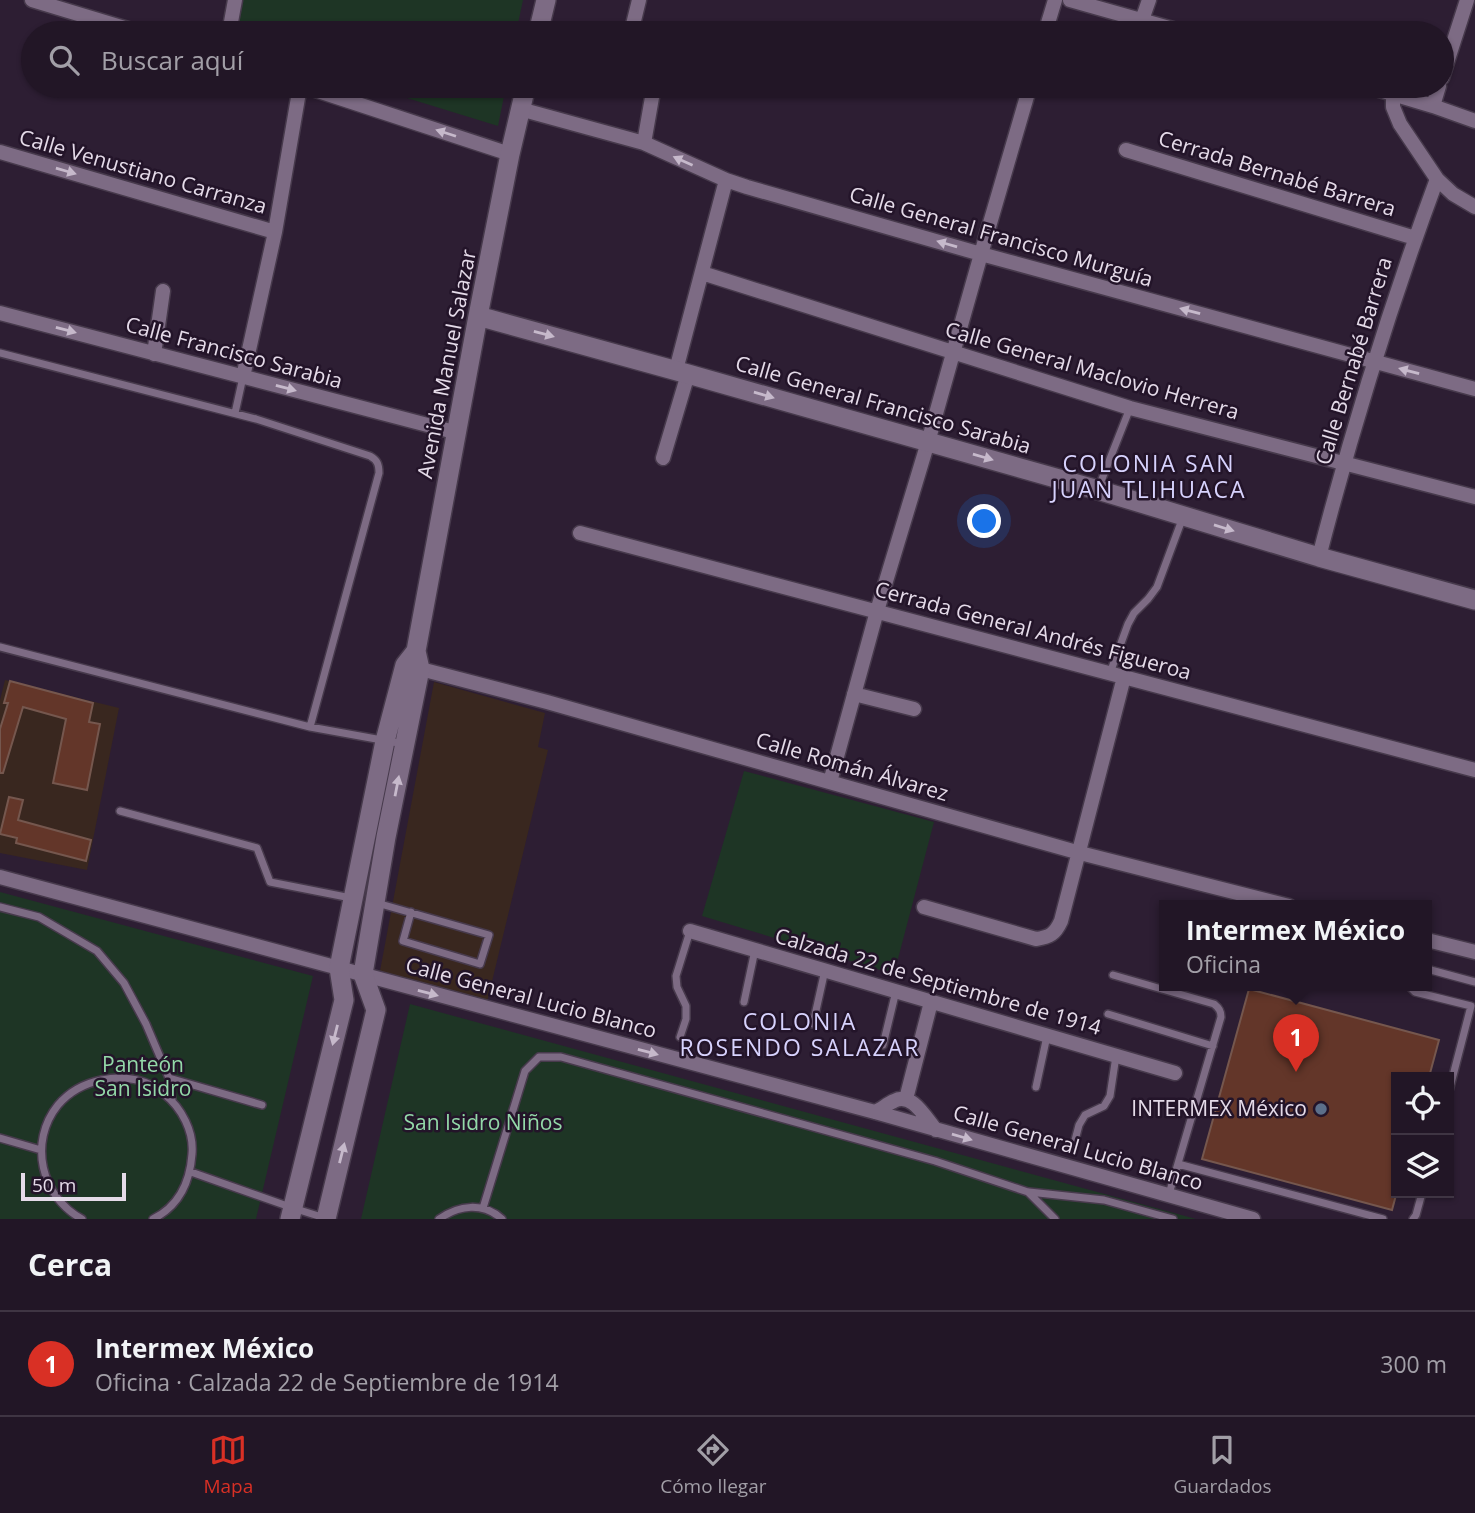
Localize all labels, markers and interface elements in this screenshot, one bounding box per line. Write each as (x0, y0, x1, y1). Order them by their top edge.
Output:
search box (21, 21, 1454, 98)
icon: search (45, 41, 83, 79)
text: Buscar aquí (101, 42, 243, 78)
street label: Calle Venustiano Carranza (16, 122, 270, 220)
street label: Cerrada Bernabé Barrera (1155, 124, 1399, 223)
one-way arrow (435, 127, 456, 138)
one-way arrow (673, 155, 694, 166)
one-way arrow (55, 167, 76, 177)
street label: Calle General Francisco Murguía (846, 179, 1156, 293)
one-way arrow (936, 239, 957, 249)
street label: Avenida Manuel Salazar (410, 246, 482, 481)
street label: Calle Bernabé Barrera (1308, 253, 1398, 468)
one-way arrow (1178, 305, 1200, 316)
street label: Calle Francisco Sarabia (123, 310, 346, 394)
street label: Calle General Maclovio Herrera (942, 315, 1242, 425)
one-way arrow (56, 326, 77, 336)
one-way arrow (534, 330, 555, 340)
street label: Calle General Francisco Sarabia (732, 348, 1034, 460)
one-way arrow (1398, 365, 1420, 376)
one-way arrow (275, 383, 297, 394)
one-way arrow (753, 390, 775, 401)
district label: COLONIA SAN JUAN TLIHUACA (1049, 447, 1247, 505)
one-way arrow (972, 452, 994, 463)
your location (967, 504, 1001, 538)
one-way arrow (1214, 523, 1235, 534)
street label: Cerrada General Andrés Figueroa (872, 574, 1195, 686)
street label: Calle Román Álvarez (753, 725, 952, 807)
one-way arrow (391, 775, 402, 797)
popup (1159, 900, 1432, 991)
text: Intermex México (1186, 912, 1405, 948)
street label: Calzada 22 de Septiembre de 1914 (772, 921, 1105, 1041)
text: Oficina (1186, 948, 1261, 980)
street label: Calle General Lucio Blanco (403, 950, 660, 1044)
one-way arrow (418, 988, 439, 998)
district label: COLONIA ROSENDO SALAZAR (680, 1005, 920, 1063)
pin: 1 (1273, 1014, 1319, 1072)
one-way arrow (329, 1024, 340, 1046)
one-way arrow (637, 1047, 659, 1058)
park label: Panteón San Isidro (95, 1050, 191, 1102)
map controls (1391, 1072, 1454, 1198)
button: locate (1391, 1072, 1454, 1135)
place label: INTERMEX México (1131, 1094, 1307, 1122)
street label: Calle General Lucio Blanco (950, 1098, 1207, 1196)
marker: INTERMEX México (1313, 1101, 1329, 1117)
park label: San Isidro Niños (404, 1108, 562, 1136)
one-way arrow (951, 1132, 973, 1143)
button: layers (1391, 1135, 1454, 1198)
one-way arrow (337, 1142, 348, 1164)
scale bar (21, 1170, 126, 1202)
text: 50 m (32, 1172, 76, 1198)
text: Cerca (28, 1244, 112, 1285)
text: Intermex México (95, 1330, 314, 1366)
text: 1 (44, 1348, 58, 1380)
text: 300 m (1380, 1348, 1447, 1380)
text: Oficina · Calzada 22 de Septiembre de 1914 (95, 1366, 559, 1398)
tab: Mapa (203, 1431, 253, 1499)
tab: Cómo llegar (660, 1431, 766, 1499)
tab: Guardados (1173, 1431, 1272, 1499)

